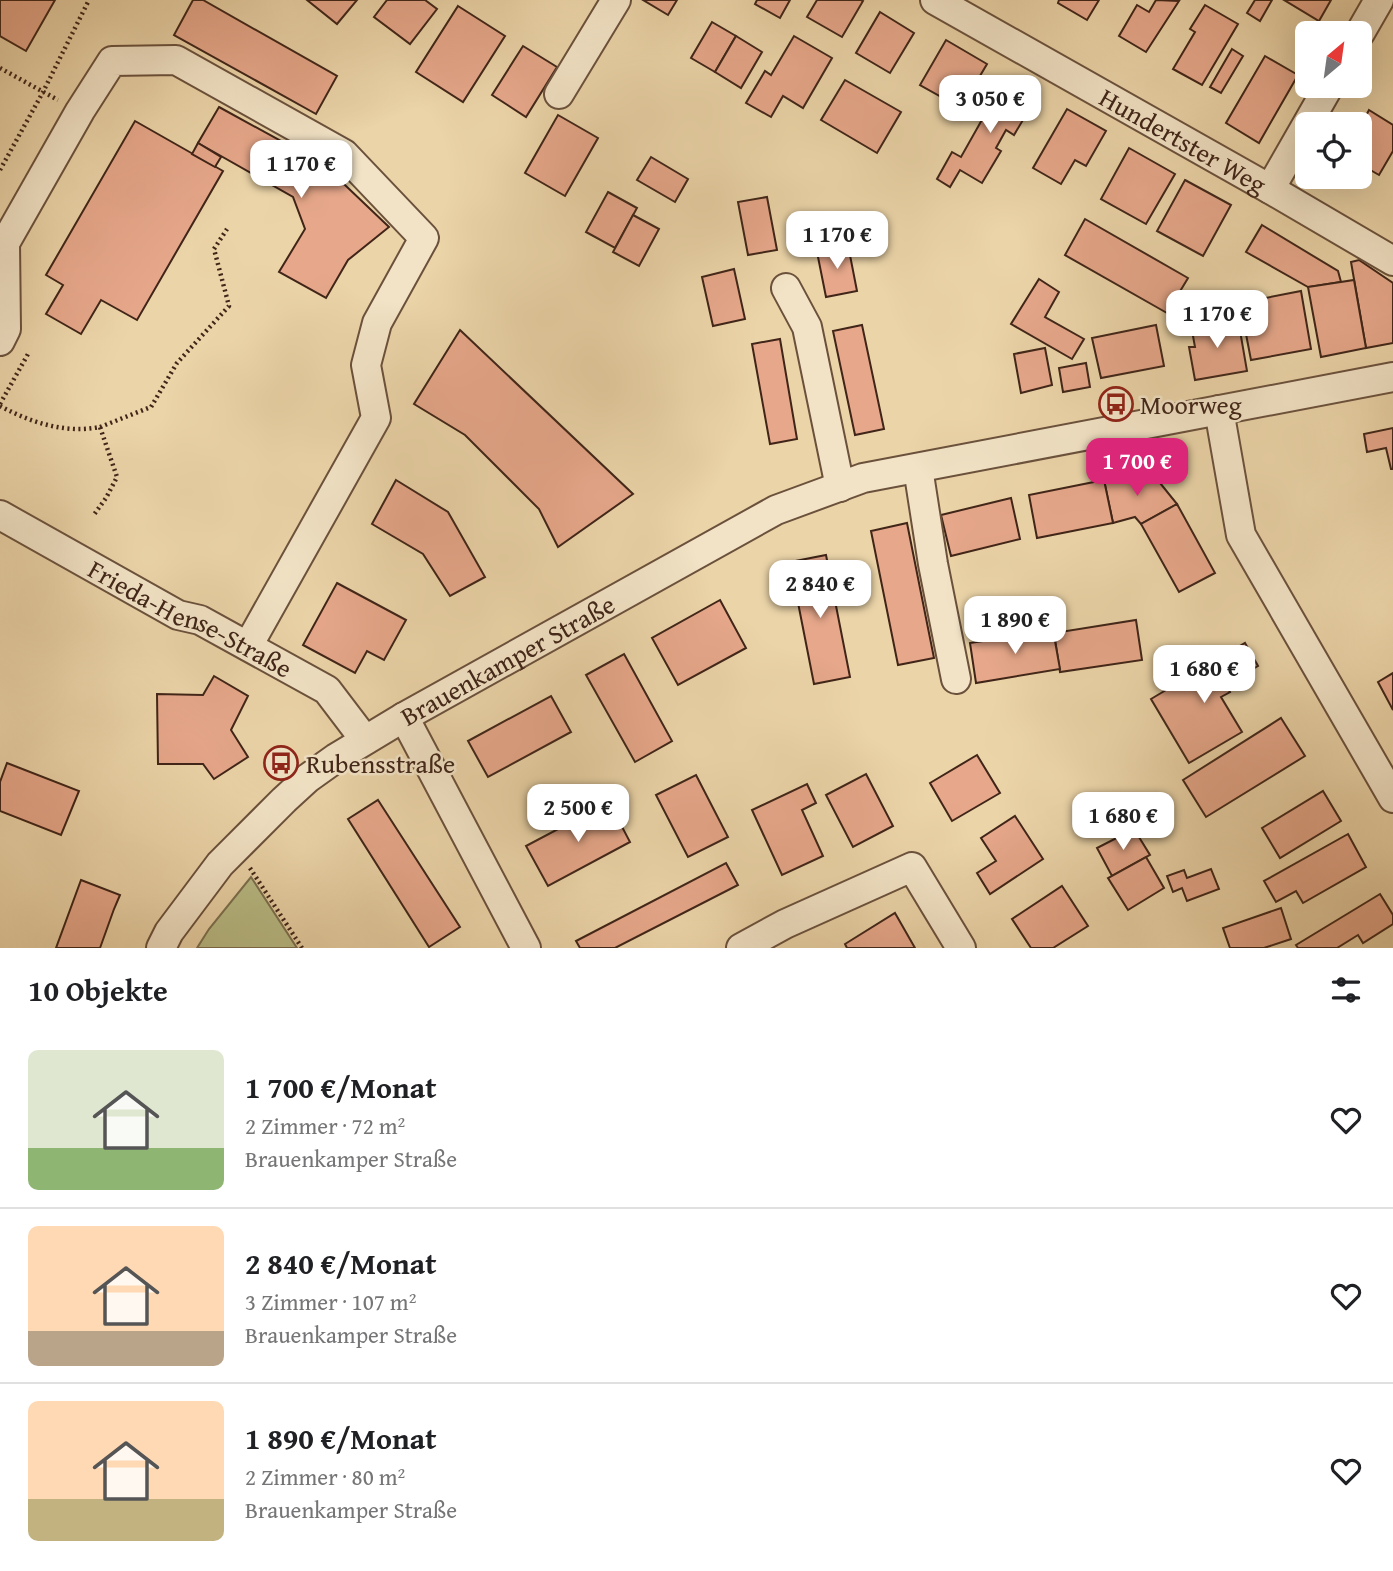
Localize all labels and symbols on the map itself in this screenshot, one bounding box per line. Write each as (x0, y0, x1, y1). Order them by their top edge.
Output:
north arrow (1295, 21, 1372, 98)
pin: 3 050 € (925, 76, 1055, 135)
street label: Hundertster Weg (1092, 77, 1274, 203)
pin: 1 170 € (236, 140, 366, 200)
pin: 1 170 € (772, 212, 902, 271)
pin: 1 170 € (1152, 290, 1282, 350)
bus stop icon: Moorweg (1097, 385, 1135, 423)
place label: Moorweg (1140, 385, 1242, 424)
pin: 1 700 € (1072, 438, 1202, 498)
street label: Frieda-Hense-Straße (81, 549, 300, 687)
pin: 2 840 € (755, 560, 885, 620)
street label: Brauenkamper Straße (393, 584, 622, 735)
pin: 1 890 € (950, 596, 1080, 656)
pin: 1 680 € (1139, 646, 1269, 705)
bus stop icon: Rubensstraße (262, 744, 300, 782)
place label: Rubensstraße (306, 744, 455, 783)
pin: 2 500 € (513, 784, 643, 844)
pin: 1 680 € (1058, 792, 1188, 852)

